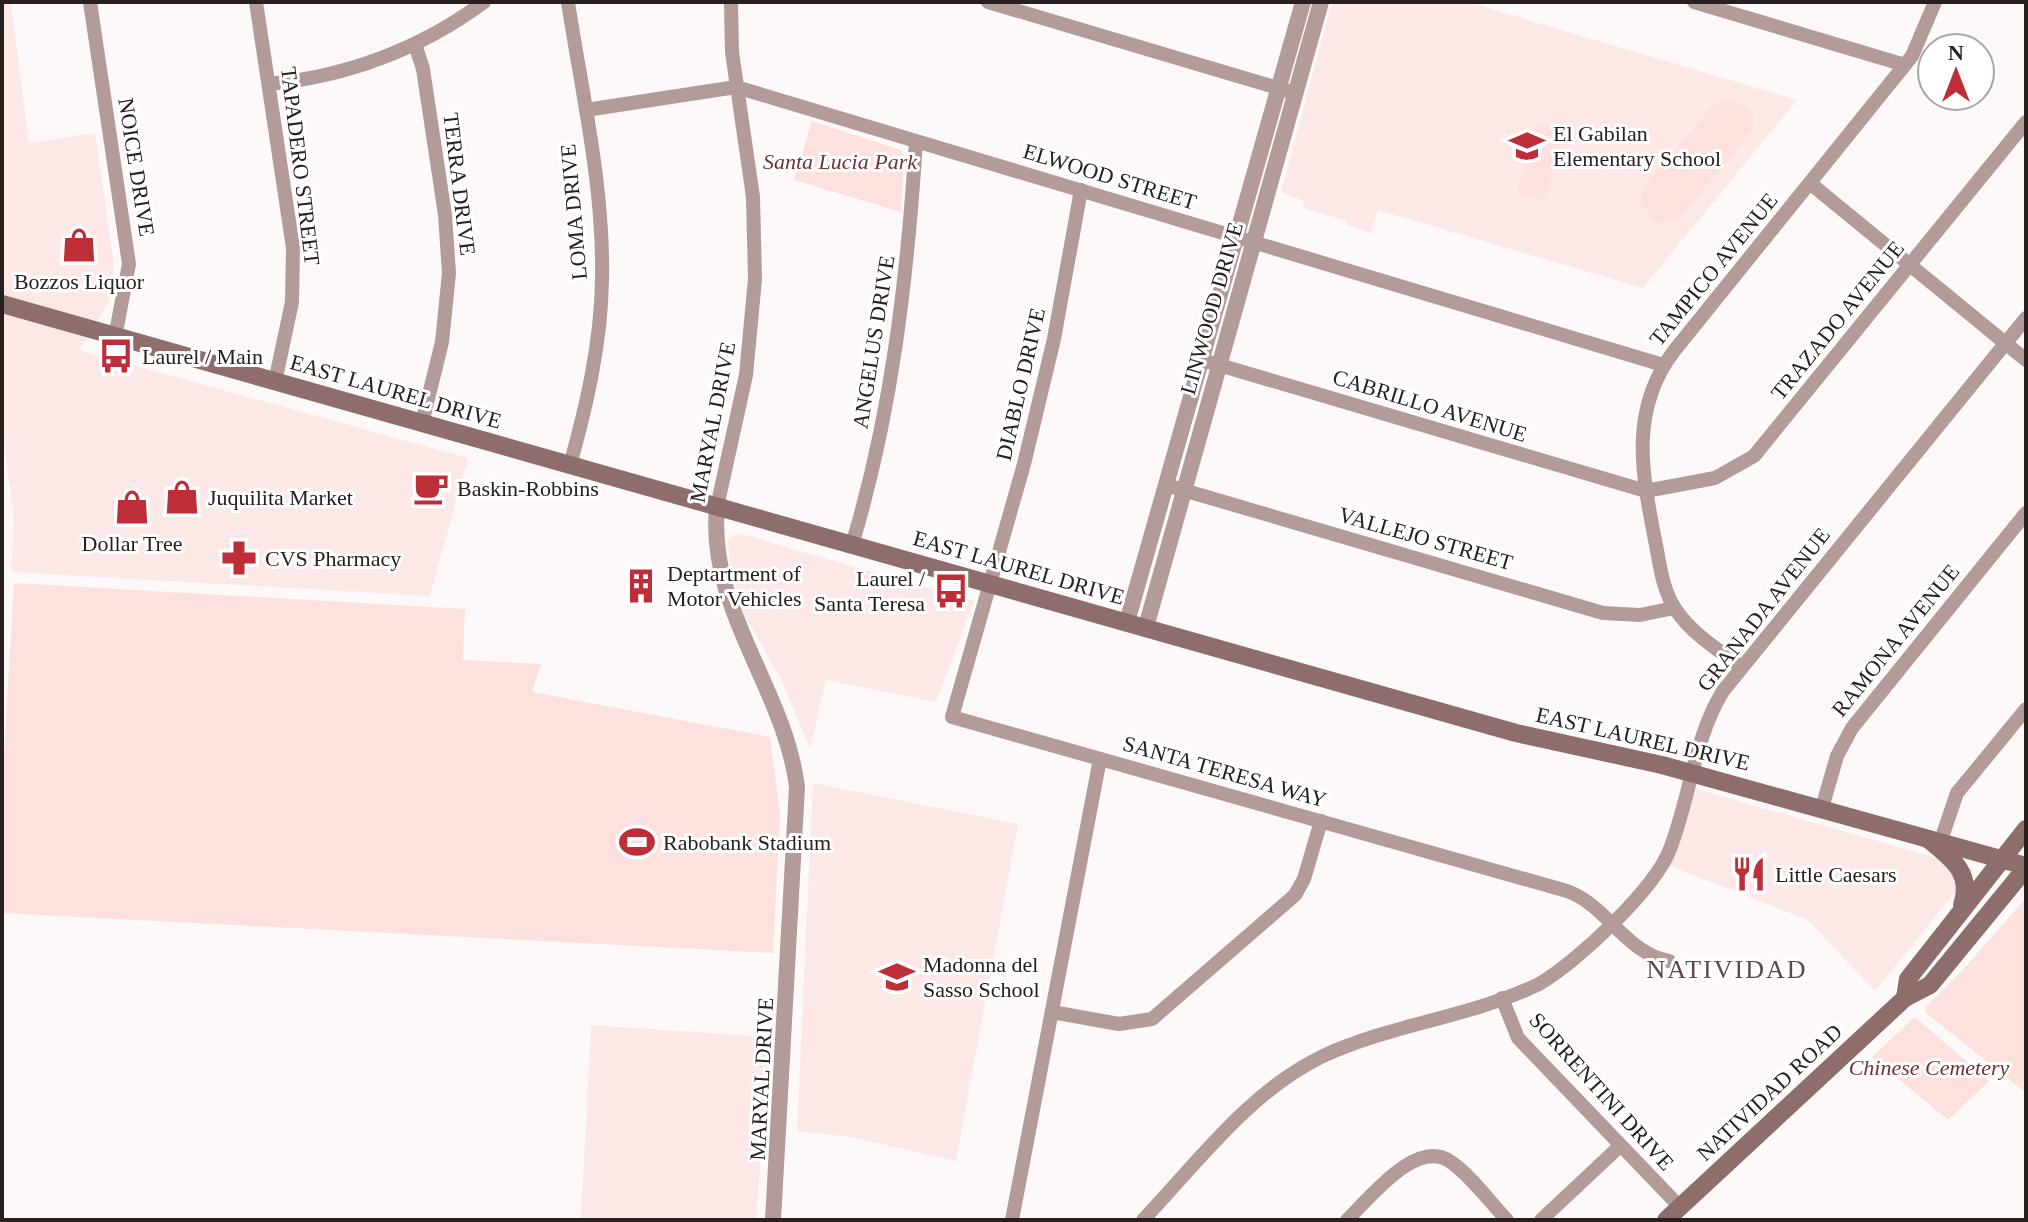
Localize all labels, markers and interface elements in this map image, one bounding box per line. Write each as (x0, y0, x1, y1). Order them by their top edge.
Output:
north arrow (1916, 32, 1996, 112)
text: N (1948, 40, 1964, 65)
street label: TAPADERO STREET (276, 65, 325, 267)
street label: NOICE DRIVE (113, 96, 160, 238)
street label: TERRA DRIVE (438, 111, 481, 257)
place label: El Gabilan Elementary School (1553, 121, 1721, 171)
school or university icon: El Gabilan Elementary School (1508, 127, 1546, 165)
street label: ELWOOD STREET (1020, 138, 1200, 215)
street label: LOMA DRIVE (555, 143, 592, 281)
park label: Santa Lucia Park (763, 149, 918, 174)
street label: TAMPICO AVENUE (1644, 188, 1783, 351)
street label: LINWOOD DRIVE (1175, 219, 1248, 397)
shop icon: Bozzos Liquor (60, 226, 98, 264)
street label: TRAZADO AVENUE (1766, 236, 1909, 405)
street label: ANGELUS DRIVE (847, 254, 900, 431)
place label: Bozzos Liquor (14, 269, 145, 294)
street label: DIABLO DRIVE (991, 305, 1050, 463)
bus stop icon: Laurel / Main (97, 337, 135, 375)
street label: MARYAL DRIVE (685, 339, 740, 505)
place label: Laurel / Main (142, 344, 263, 369)
street label: EAST LAUREL DRIVE (287, 349, 504, 434)
street label: CABRILLO AVENUE (1330, 364, 1530, 447)
cafe icon: Baskin-Robbins (412, 469, 450, 507)
place label: Baskin-Robbins (457, 476, 599, 501)
shop icon: Juquilita Market (163, 478, 201, 516)
place label: Juquilita Market (208, 485, 353, 510)
shop icon: Dollar Tree (113, 488, 151, 526)
street label: VALLEJO STREET (1336, 502, 1516, 575)
street label: GRANADA AVENUE (1692, 523, 1835, 696)
street label: EAST LAUREL DRIVE (910, 525, 1127, 610)
place label: Dollar Tree (82, 531, 182, 556)
pharmacy icon: CVS Pharmacy (220, 539, 258, 577)
place label: CVS Pharmacy (265, 546, 401, 571)
street label: RAMONA AVENUE (1826, 559, 1964, 721)
place label: Deptartment of Motor Vehicles (667, 561, 802, 611)
place label: Laurel / Santa Teresa (814, 566, 926, 616)
building icon: Deptartment of Motor Vehicles (622, 567, 660, 605)
bus stop icon: Laurel / Santa Teresa (932, 572, 970, 610)
street label: EAST LAUREL DRIVE (1533, 702, 1752, 775)
street label: SANTA TERESA WAY (1120, 730, 1330, 813)
sports icon: Rabobank Stadium (618, 823, 656, 861)
place label: Rabobank Stadium (663, 830, 831, 855)
restaurant icon: Little Caesars (1730, 855, 1768, 893)
place label: Little Caesars (1775, 862, 1897, 887)
place label: Madonna del Sasso School (923, 952, 1040, 1002)
district label: NATIVIDAD (1647, 955, 1807, 984)
school or university icon: Madonna del Sasso School (878, 958, 916, 996)
street label: MARYAL DRIVE (745, 997, 778, 1161)
street label: SORRENTINI DRIVE (1524, 1007, 1679, 1175)
street label: NATIVIDAD ROAD (1692, 1019, 1847, 1166)
park label: Chinese Cemetery (1849, 1055, 2010, 1080)

